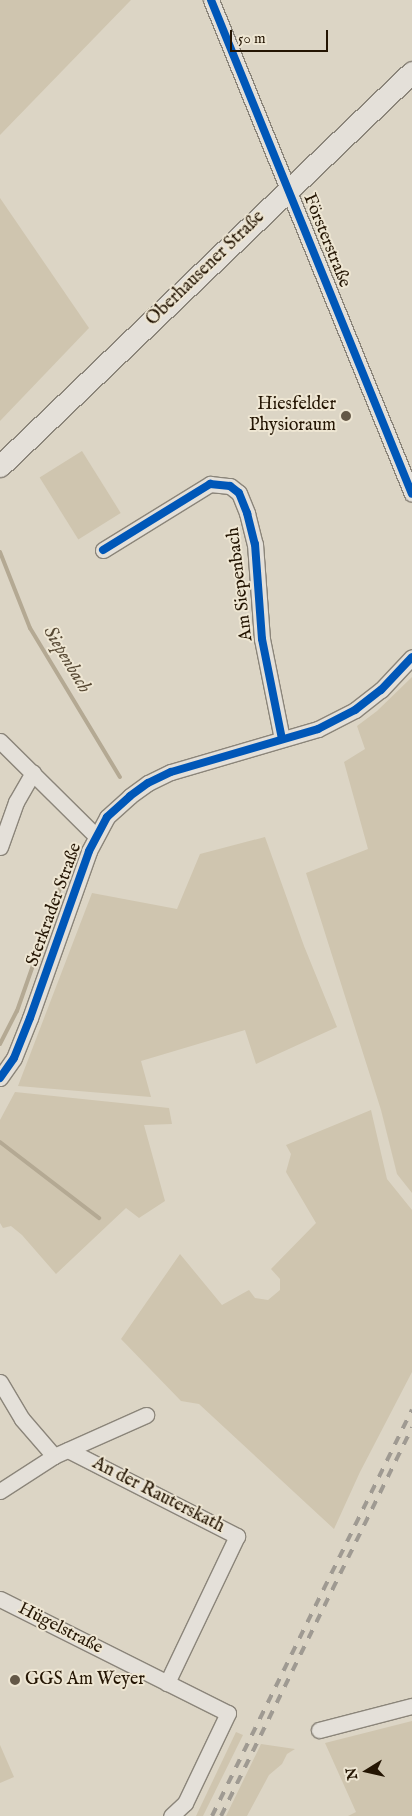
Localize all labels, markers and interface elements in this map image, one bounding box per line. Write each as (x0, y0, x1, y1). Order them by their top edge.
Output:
scale bar (232, 20, 330, 52)
text: 50 m (238, 29, 266, 48)
street label: Försterstraße (297, 191, 355, 291)
street label: Oberhausener Straße (142, 207, 270, 331)
place label: Hiesfelder Physioraum (249, 395, 336, 438)
marker: Hiesfelder Physioraum (340, 410, 352, 422)
street label: Am Siepenbach (223, 526, 259, 642)
water label: Siepenbach (37, 622, 95, 698)
street label: Sterkrader Straße (23, 840, 87, 970)
street label: An der Rauterskath (88, 1453, 228, 1539)
street label: Hügelstraße (14, 1599, 106, 1659)
place label: GGS Am Weyer (25, 1669, 145, 1691)
marker: GGS Am Weyer (9, 1674, 21, 1686)
north arrow (342, 1746, 392, 1796)
text: N (342, 1766, 362, 1781)

